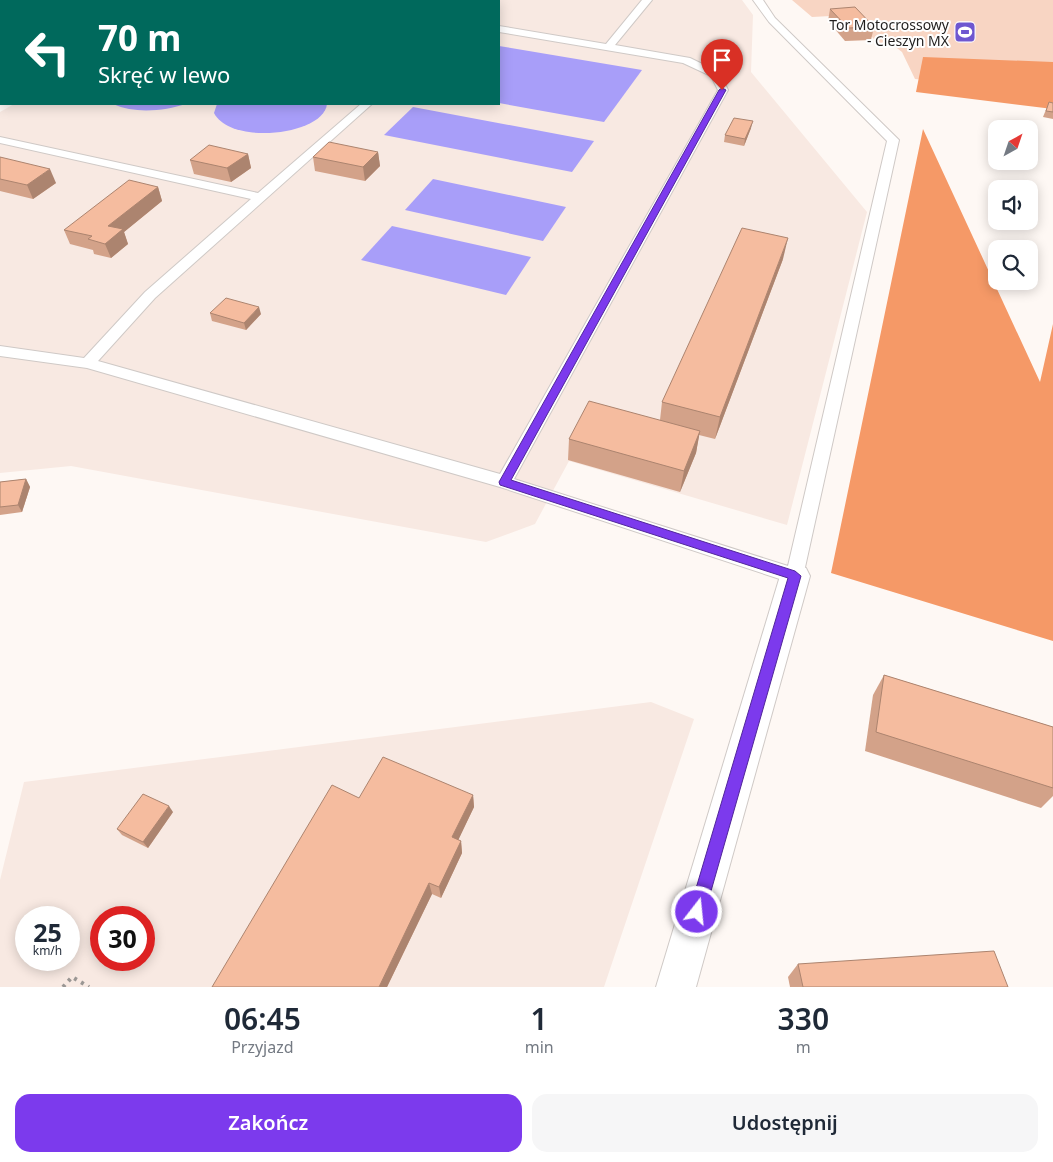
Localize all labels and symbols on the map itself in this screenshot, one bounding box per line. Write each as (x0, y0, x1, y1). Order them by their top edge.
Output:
place label: Tor Motocrossowy - Cieszyn MX (829, 15, 950, 50)
sports icon: Tor Motocrossowy - Cieszyn MX (953, 20, 977, 44)
pin (701, 39, 743, 90)
north arrow (988, 120, 1038, 170)
position arrow (670, 885, 722, 937)
speed limit sign: 30 (90, 906, 155, 971)

